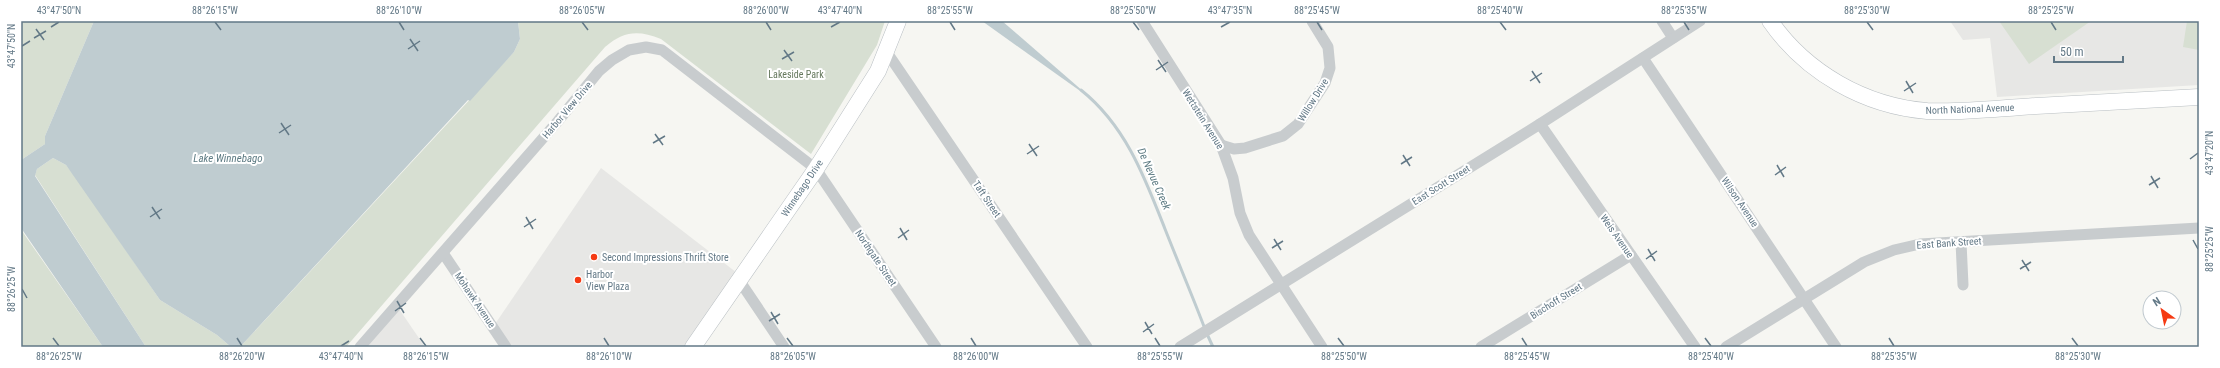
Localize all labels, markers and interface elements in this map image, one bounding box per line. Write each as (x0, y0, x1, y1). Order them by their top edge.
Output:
text: 43°47'50"N (37, 5, 81, 16)
text: 88°26'15"W (192, 5, 238, 16)
text: 88°26'10"W (376, 5, 422, 16)
text: 88°26'05"W (559, 5, 605, 16)
text: 88°26'00"W (743, 5, 789, 16)
text: 43°47'40"N (818, 5, 862, 16)
text: 88°25'55"W (927, 5, 973, 16)
text: 88°25'50"W (1110, 5, 1156, 16)
text: 43°47'35"N (1208, 5, 1252, 16)
text: 88°25'45"W (1294, 5, 1340, 16)
text: 88°25'40"W (1477, 5, 1523, 16)
text: 88°25'35"W (1661, 5, 1707, 16)
text: 88°25'30"W (1844, 5, 1890, 16)
text: 88°25'25"W (2028, 5, 2074, 16)
text: 43°47'50"N (6, 24, 17, 68)
scale bar (2054, 38, 2123, 64)
text: 50 m (2060, 45, 2084, 59)
park label: Lakeside Park (768, 69, 824, 80)
street label: Willow Drive (1296, 76, 1331, 123)
street label: Harbor View Drive (540, 79, 594, 141)
street label: Wettstein Avenue (1180, 87, 1226, 151)
street label: North National Avenue (1925, 102, 2015, 116)
text: 43°47'20"N (2204, 131, 2215, 175)
water label: De Nevue Creek (1135, 146, 1174, 212)
water label: Lake Winnebago (193, 152, 263, 165)
street label: Winnebago Drive (779, 157, 825, 219)
street label: East Scott Street (1410, 163, 1472, 207)
street label: Wilson Avenue (1719, 175, 1761, 229)
street label: Taft Street (971, 179, 1003, 219)
street label: Weis Avenue (1598, 212, 1636, 260)
text: 88°25'25"W (2204, 226, 2215, 272)
street label: Northgate Street (853, 228, 899, 288)
street label: East Bank Street (1916, 235, 1982, 251)
marker: Second Impressions Thrift Store (589, 252, 599, 262)
place label: Second Impressions Thrift Store (602, 252, 729, 263)
text: 88°26'25"W (6, 266, 17, 312)
place label: Harbor View Plaza (586, 269, 629, 292)
street label: Mohawk Avenue (452, 270, 498, 330)
marker: Harbor View Plaza (573, 275, 583, 285)
street label: Bischoff Street (1528, 281, 1584, 321)
north arrow (2142, 290, 2182, 330)
text: N (2150, 295, 2163, 309)
text: 88°26'25"W (36, 351, 82, 362)
text: 88°26'20"W (219, 351, 265, 362)
text: 43°47'40"N (319, 351, 363, 362)
text: 88°26'15"W (403, 351, 449, 362)
text: 88°26'10"W (586, 351, 632, 362)
text: 88°26'05"W (770, 351, 816, 362)
text: 88°26'00"W (953, 351, 999, 362)
text: 88°25'55"W (1137, 351, 1183, 362)
text: 88°25'50"W (1321, 351, 1367, 362)
text: 88°25'45"W (1504, 351, 1550, 362)
text: 88°25'40"W (1688, 351, 1734, 362)
text: 88°25'35"W (1871, 351, 1917, 362)
text: 88°25'30"W (2055, 351, 2101, 362)

